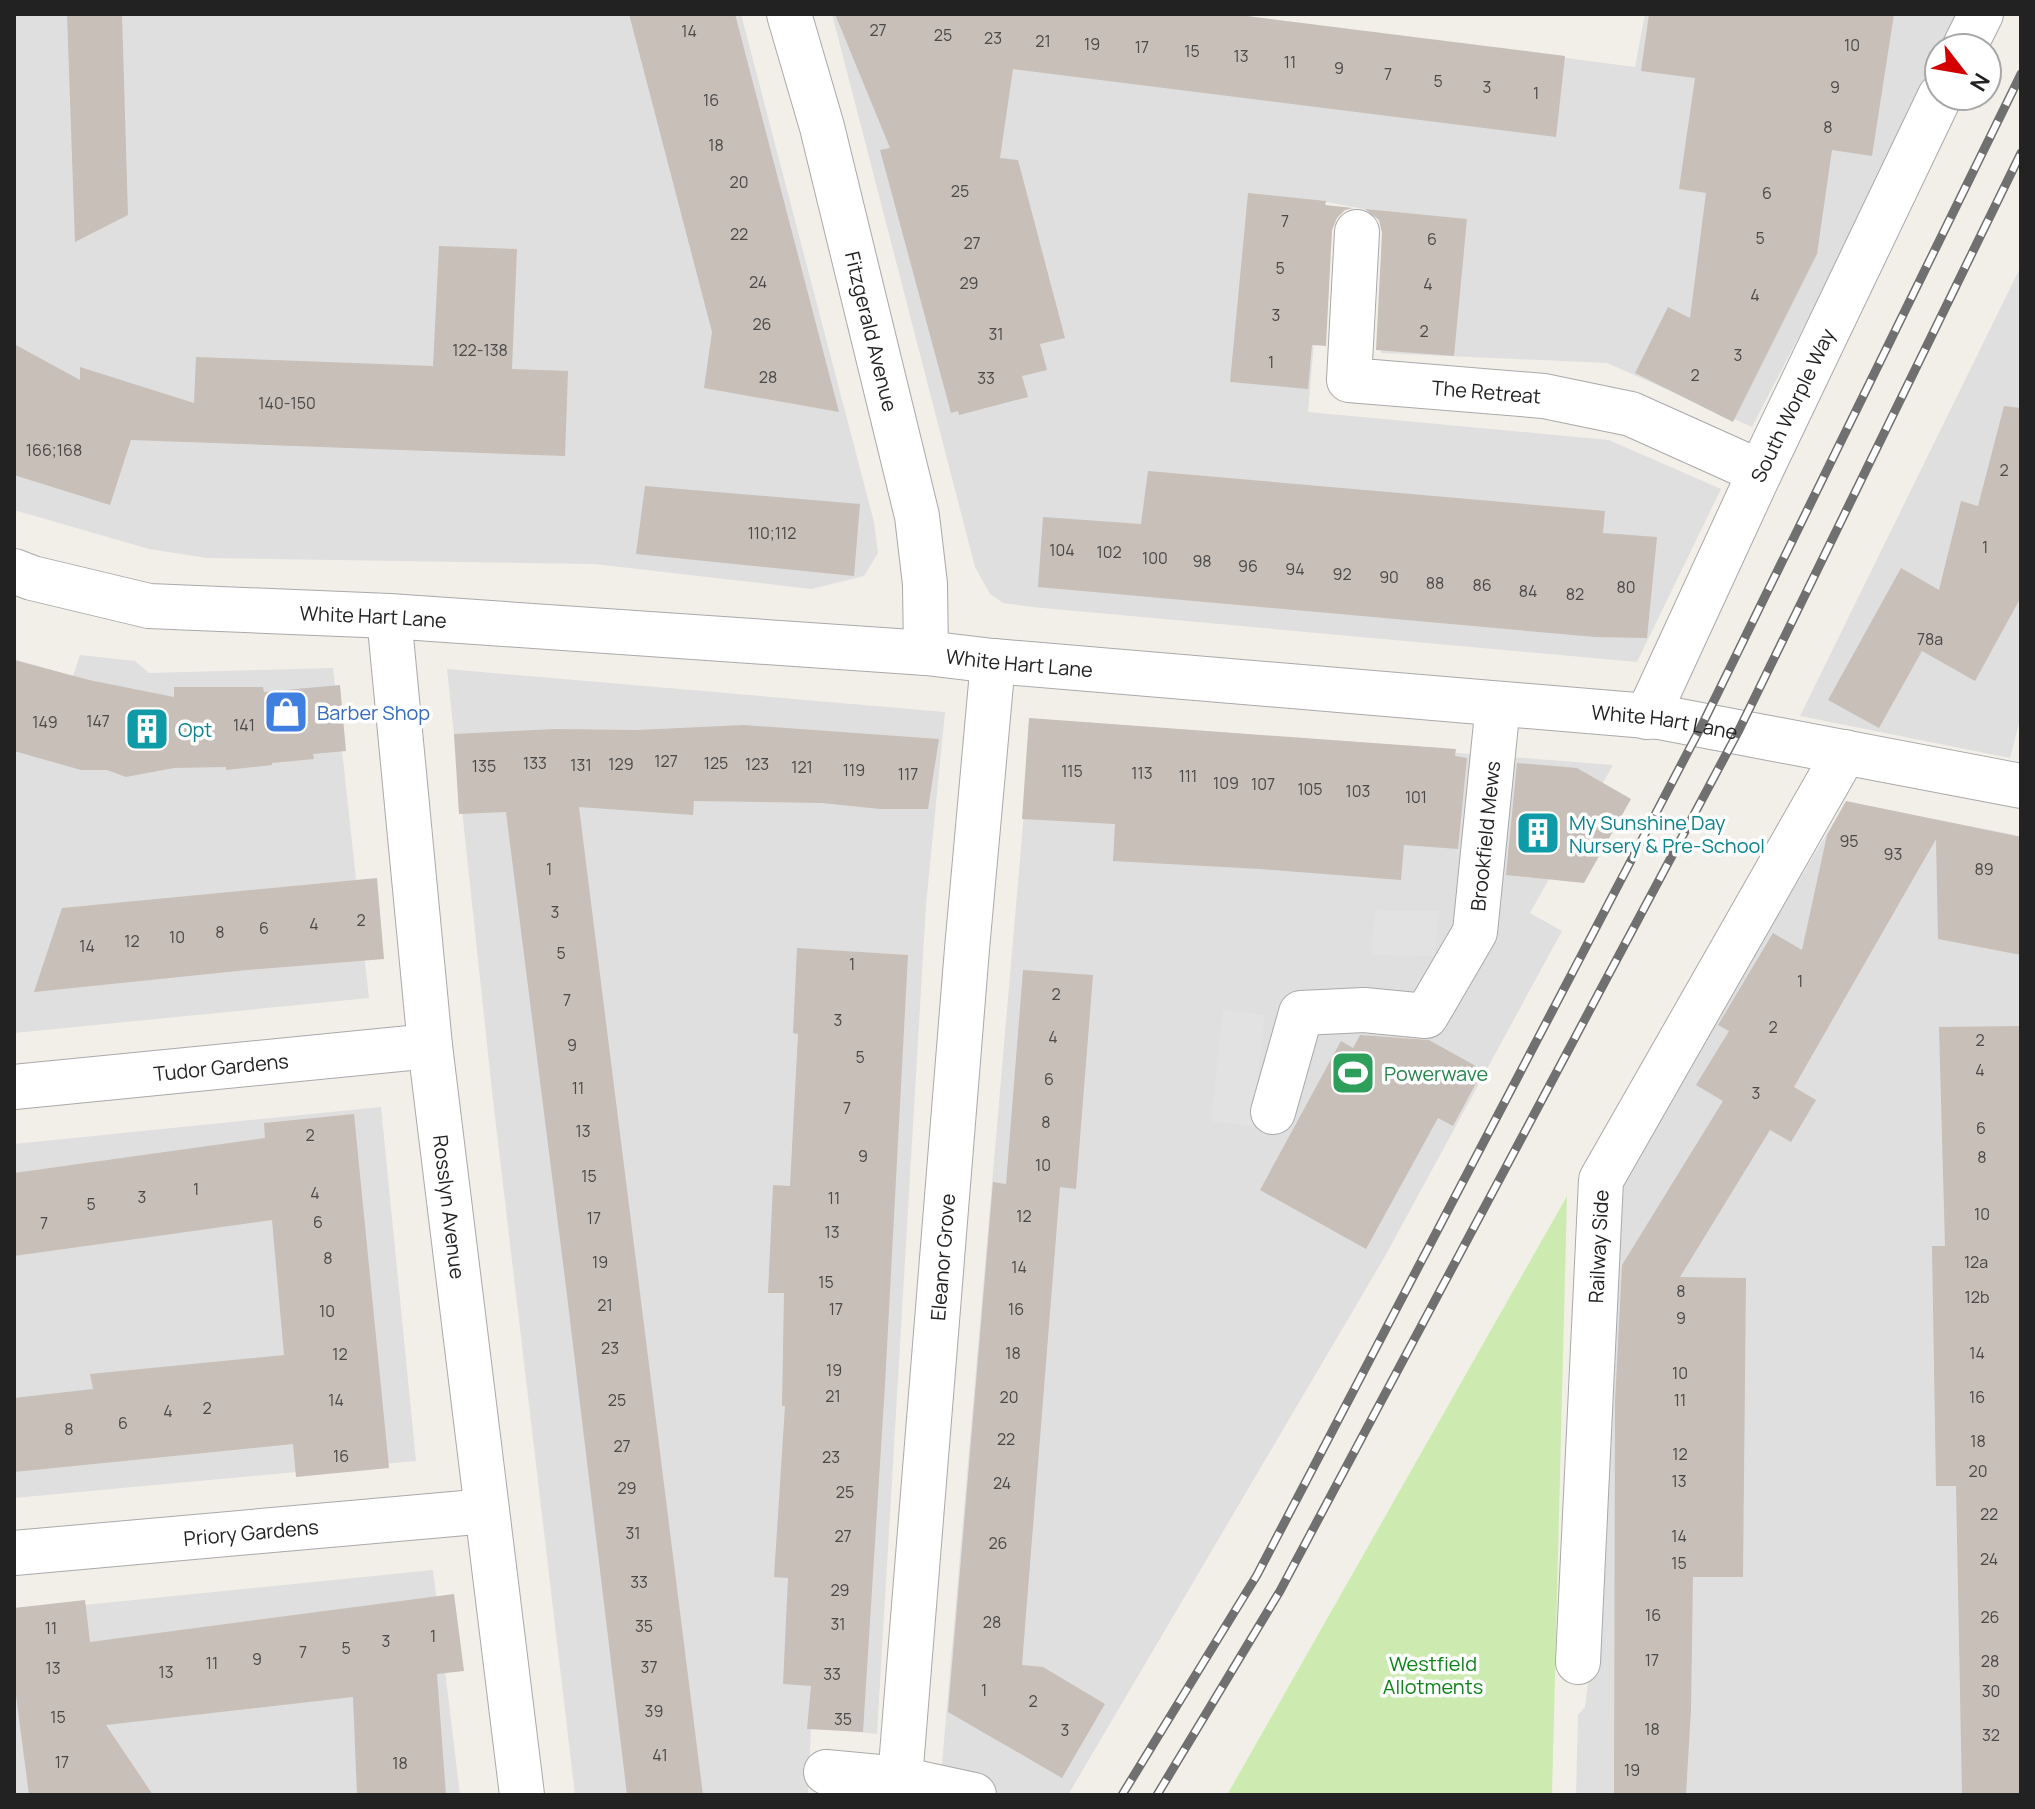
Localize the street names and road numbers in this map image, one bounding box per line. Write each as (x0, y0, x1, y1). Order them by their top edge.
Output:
street label: Fitzgerald Avenue (839, 248, 904, 414)
street label: South Worple Way (1744, 323, 1841, 486)
street label: The Retreat (1431, 373, 1542, 409)
street label: White Hart Lane (299, 599, 448, 633)
street label: White Hart Lane (944, 642, 1094, 683)
street label: White Hart Lane (1590, 698, 1740, 745)
street label: Brookfield Mews (1464, 760, 1506, 912)
street label: Tudor Gardens (152, 1047, 290, 1087)
street label: Rosslyn Avenue (428, 1133, 472, 1280)
street label: Railway Side (1582, 1189, 1614, 1304)
street label: Eleanor Grove (924, 1192, 961, 1322)
street label: Priory Gardens (182, 1513, 320, 1551)

